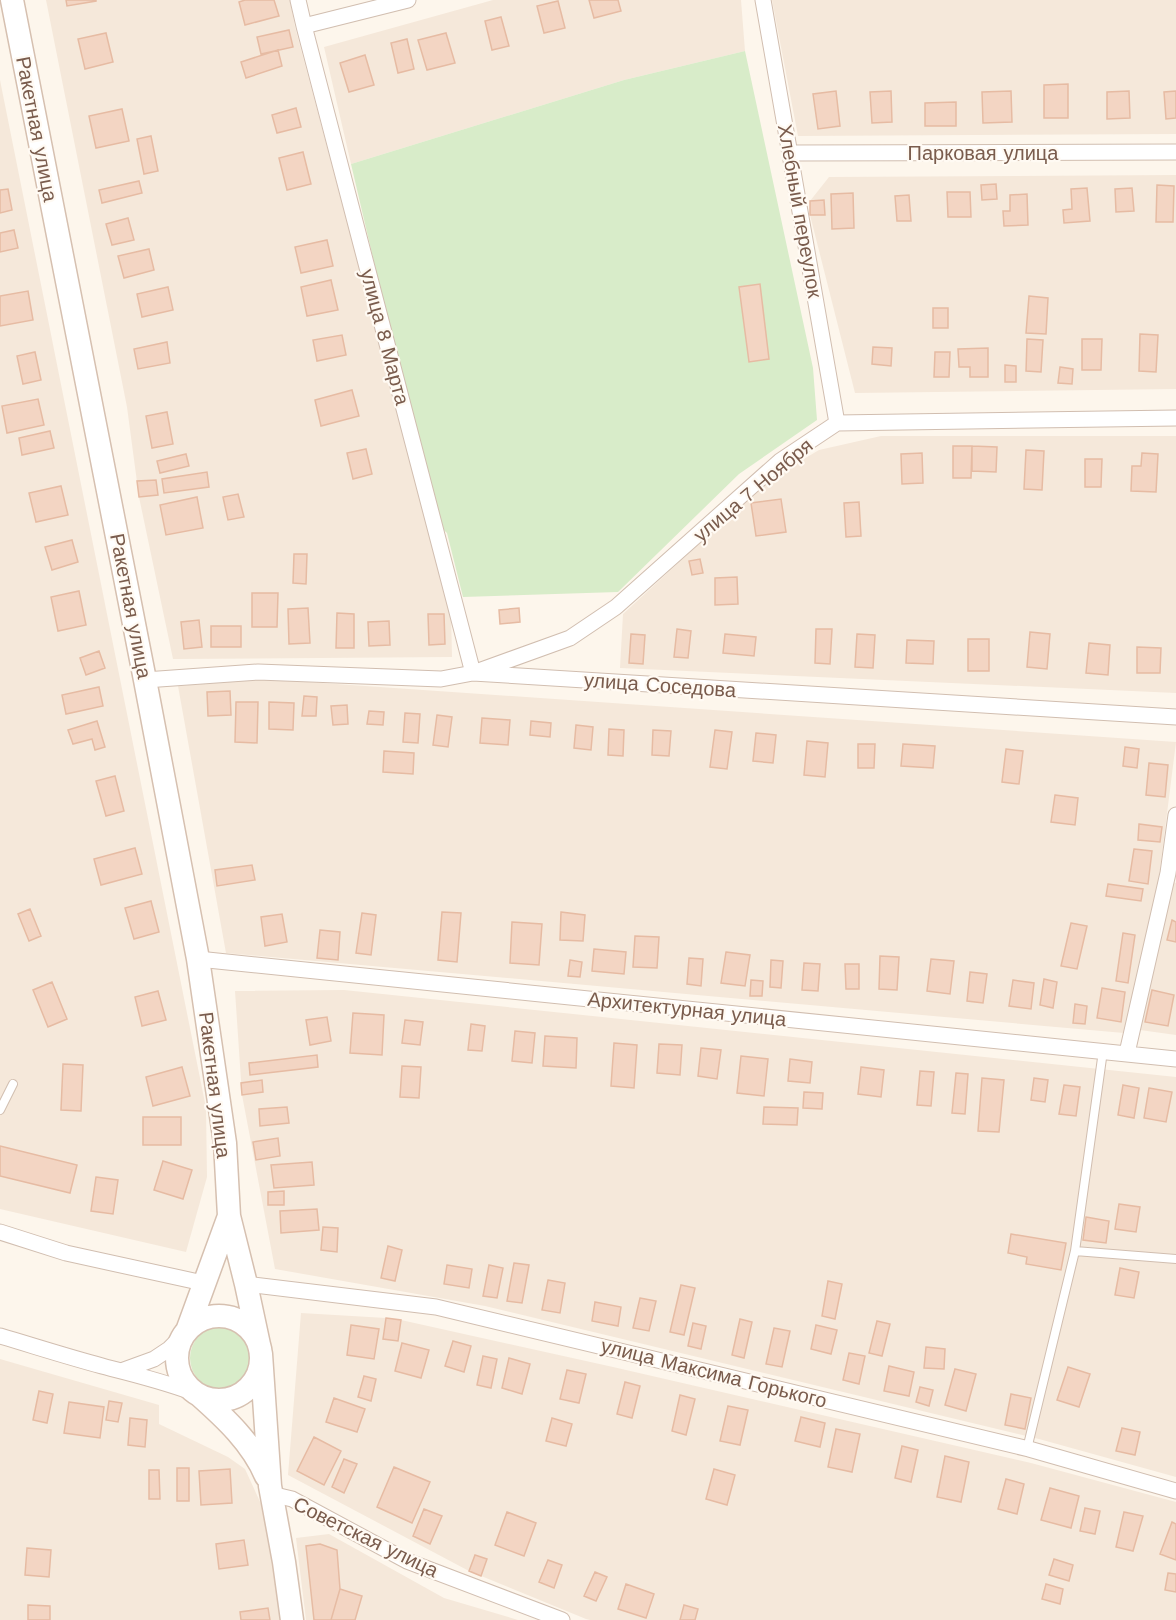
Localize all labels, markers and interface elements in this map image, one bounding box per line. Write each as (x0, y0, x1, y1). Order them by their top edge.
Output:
street label: Ракетная улица (11, 54, 63, 204)
street label: Хлебный переулок (773, 122, 827, 300)
street label: Парковая улица (908, 141, 1059, 165)
street label: улица 8 Марта (355, 266, 415, 408)
street label: улица 7 Ноября (689, 433, 817, 547)
street label: Ракетная улица (105, 531, 157, 681)
street label: улица Соседова (583, 668, 738, 702)
street label: Архитектурная улица (587, 987, 788, 1031)
street label: Ракетная улица (194, 1010, 236, 1160)
street label: улица Максима Горького (599, 1333, 829, 1413)
street label: Советская улица (290, 1492, 443, 1583)

